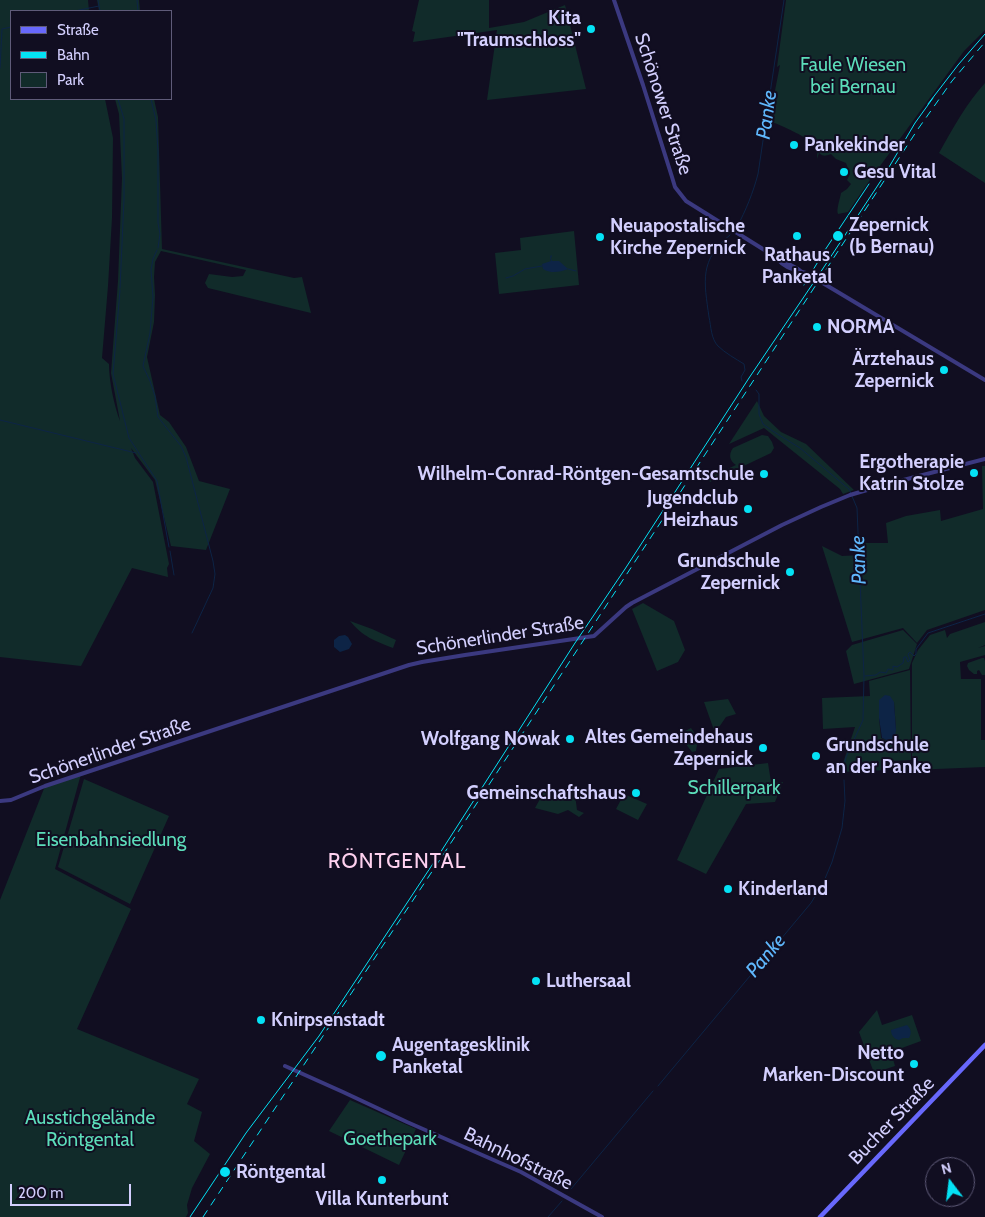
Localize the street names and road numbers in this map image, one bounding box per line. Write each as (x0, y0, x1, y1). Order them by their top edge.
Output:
street label: Schönower Straße (629, 30, 697, 178)
street label: Schönerlinder Straße (415, 611, 585, 661)
street label: Schönerlinder Straße (26, 713, 194, 789)
street label: Bucher Straße (845, 1072, 939, 1170)
street label: Bahnhofstraße (460, 1123, 576, 1195)

